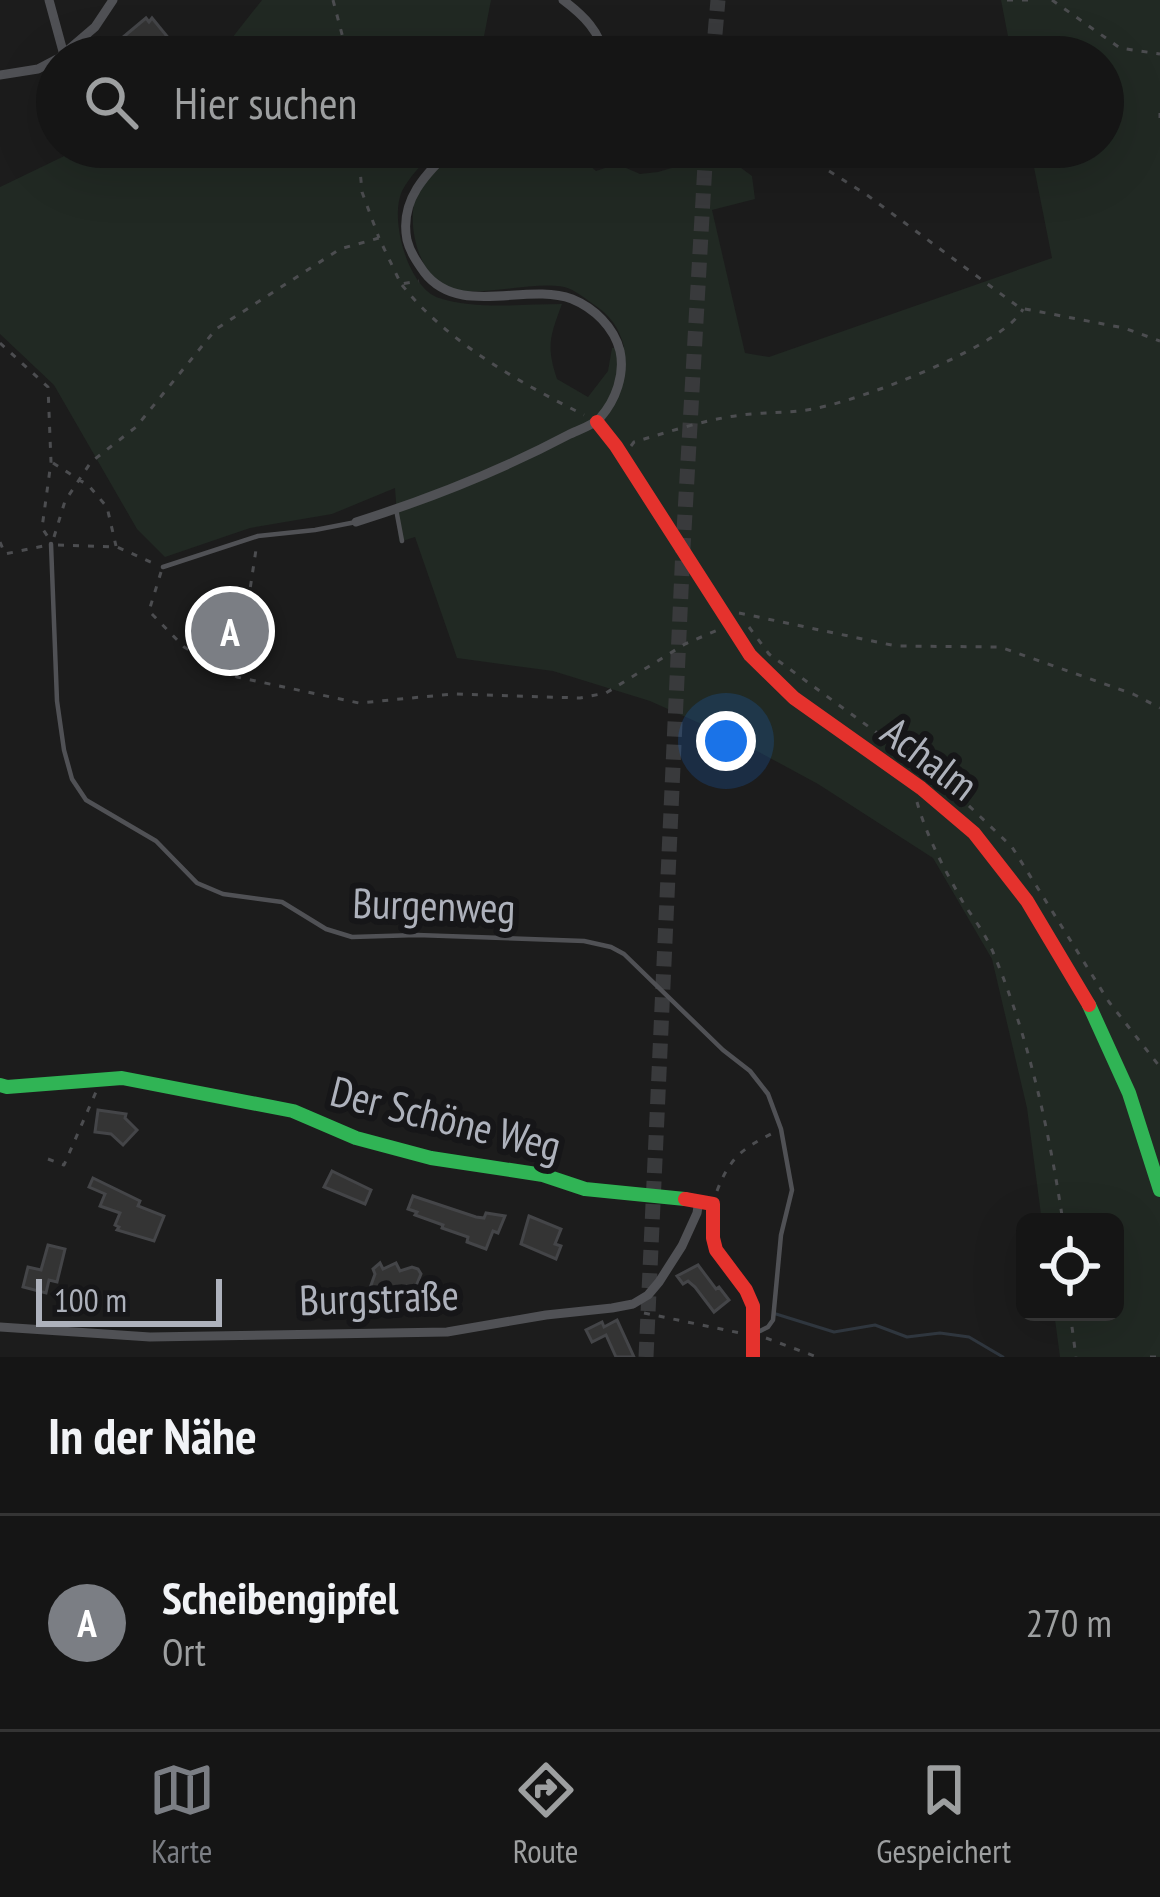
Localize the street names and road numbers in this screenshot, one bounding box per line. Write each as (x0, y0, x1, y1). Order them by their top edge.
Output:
street label: Achalm (871, 704, 989, 812)
street label: Burgenweg (352, 875, 516, 935)
street label: Der Schöne Weg (325, 1063, 567, 1173)
street label: Burgstraße (298, 1267, 460, 1327)

